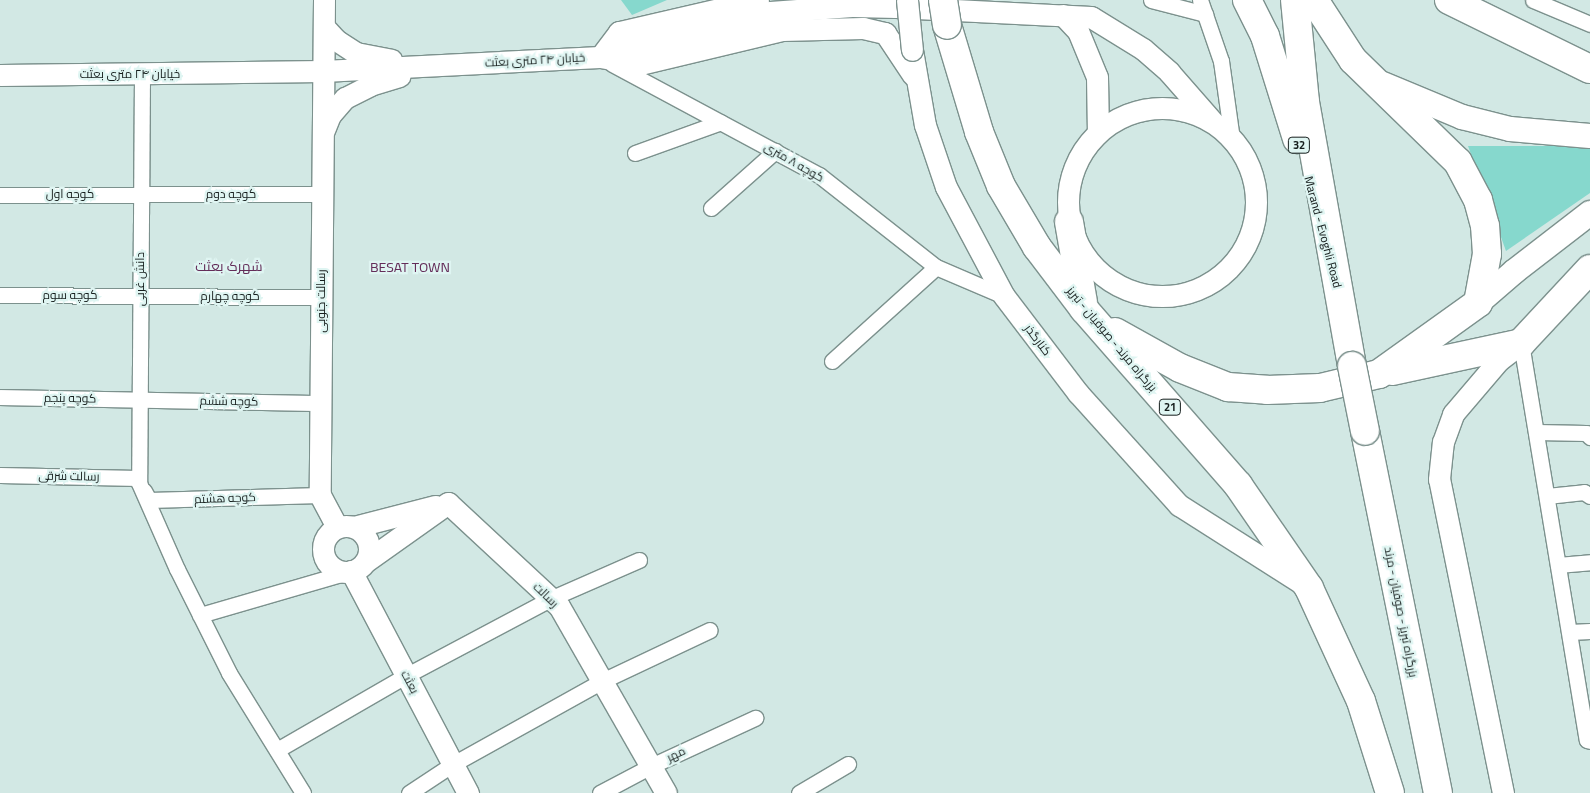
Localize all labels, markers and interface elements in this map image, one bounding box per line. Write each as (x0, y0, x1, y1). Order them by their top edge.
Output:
street label: خیابان ۲۴ متری بعثت (484, 50, 586, 70)
street label: خیابان ۲۴ متری بعثت (80, 67, 180, 81)
road number: 32 (1288, 136, 1310, 154)
street label: کوچه ۸ متری (762, 139, 826, 185)
street label: Marand - Evoghli Road (1301, 175, 1345, 289)
street label: کوچه اول (46, 187, 94, 201)
street label: کوچه دوم (206, 187, 256, 201)
street label: دانش غربی (133, 252, 147, 306)
district label: شهرک بعثت (195, 258, 263, 274)
district label: BESAT TOWN (364, 259, 456, 275)
street label: رسالت جنوبی (314, 269, 328, 333)
street label: بزرگراه مرند - صوفیان - تبریز (1064, 284, 1160, 394)
street label: کوچه سوم (42, 288, 98, 302)
street label: کوچه چهارم (200, 289, 260, 303)
street label: کنارگذر (1022, 322, 1054, 358)
street label: کوچه پنجم (44, 390, 96, 406)
street label: کوچه ششم (199, 393, 259, 409)
road number: 21 (1159, 398, 1181, 416)
street label: رسالت شرقی (38, 468, 100, 484)
street label: کوچه هشتم (194, 490, 256, 506)
street label: بزرگراه تبریز - صوفیان - مرند (1381, 545, 1421, 679)
street label: رسالت (530, 579, 562, 611)
street label: بعثت (398, 668, 422, 696)
street label: مهر (664, 743, 688, 765)

